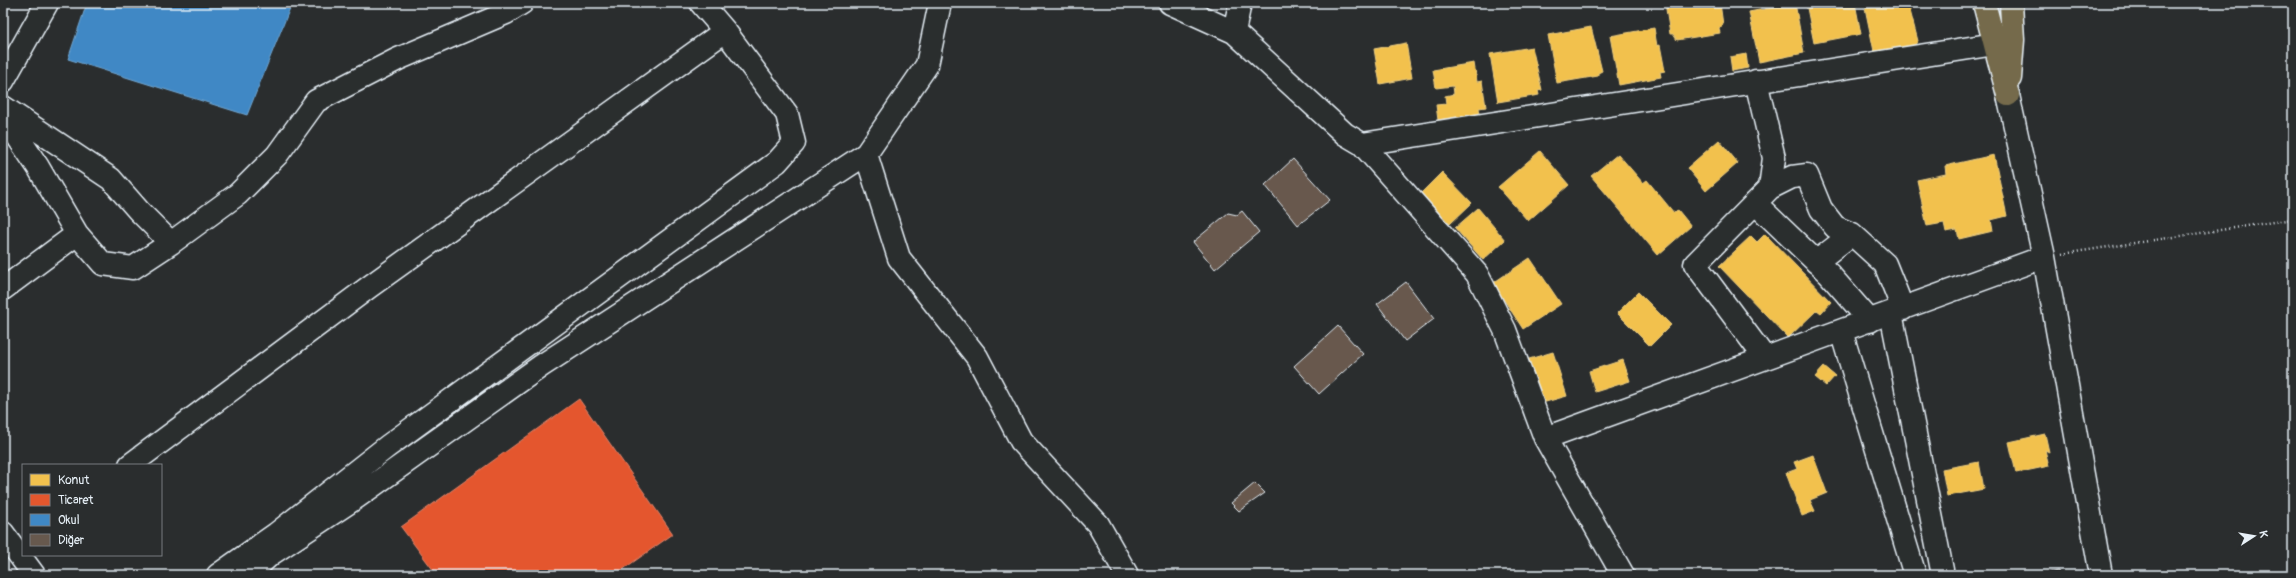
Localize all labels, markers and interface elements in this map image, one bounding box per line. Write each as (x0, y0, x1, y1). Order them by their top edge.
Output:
legend (22, 464, 162, 556)
text: Konut (58, 473, 89, 488)
text: Ticaret (58, 493, 93, 508)
text: Okul (58, 513, 80, 528)
north arrow (2234, 516, 2274, 556)
text: K (2256, 529, 2270, 539)
text: Diğer (58, 533, 85, 548)

